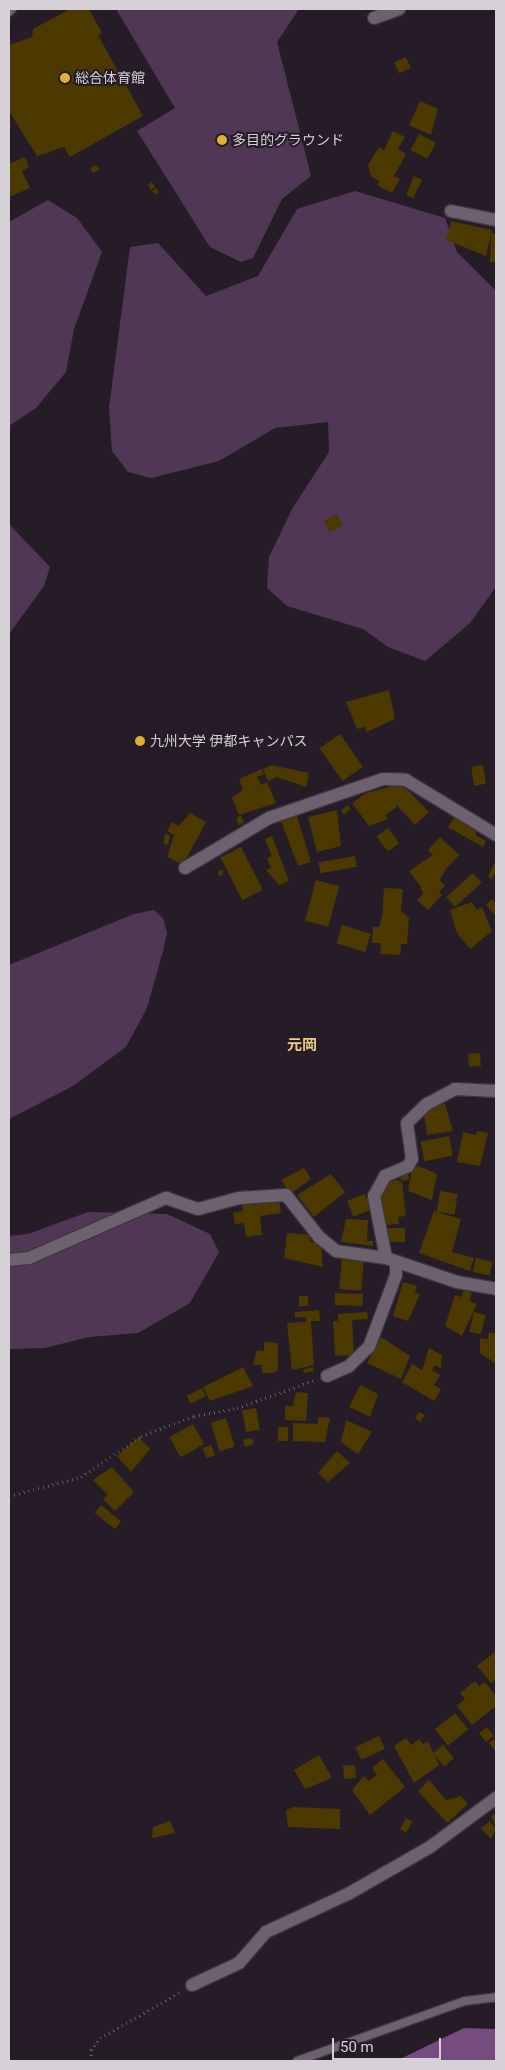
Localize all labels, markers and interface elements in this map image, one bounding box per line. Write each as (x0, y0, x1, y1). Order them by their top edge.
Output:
place label: 総合体育館 (75, 70, 145, 86)
marker: 総合体育館 (59, 72, 71, 84)
place label: 多目的グラウンド (232, 132, 344, 148)
marker: 多目的グラウンド (216, 134, 228, 146)
place label: 九州大学 伊都キャンパス (150, 733, 307, 749)
marker: 九州大学 伊都キャンパス (134, 735, 146, 747)
district label: 元岡 (287, 1037, 317, 1055)
scale bar (335, 2028, 444, 2060)
text: 50 m (340, 2038, 374, 2056)

